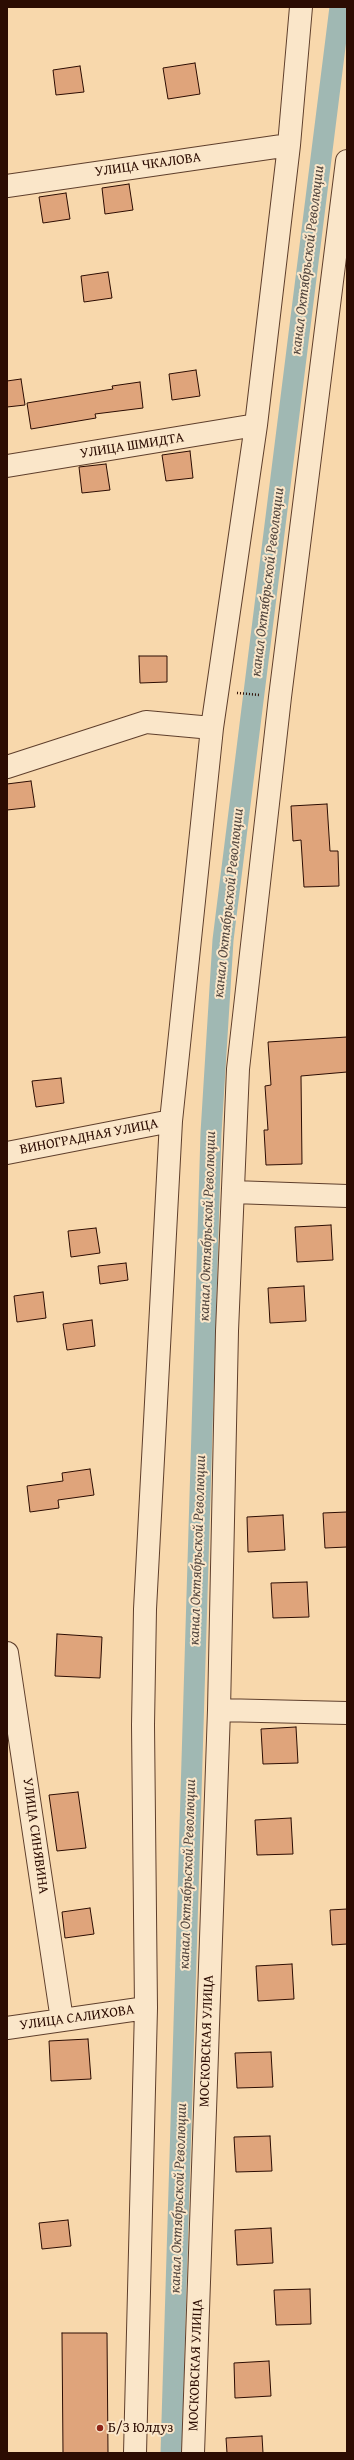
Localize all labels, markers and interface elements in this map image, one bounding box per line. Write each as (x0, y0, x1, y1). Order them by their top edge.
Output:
street label: УЛИЦА ЧКАЛОВА (94, 149, 202, 181)
water label: канал Октябрьской Революции (287, 164, 329, 356)
street label: УЛИЦА ШМИДТА (79, 430, 185, 462)
water label: канал Октябрьской Революции (247, 486, 289, 678)
water label: канал Октябрьской Революции (210, 807, 248, 999)
street label: ВИНОГРАДНАЯ УЛИЦА (18, 1115, 160, 1159)
water label: канал Октябрьской Революции (196, 1131, 220, 1321)
water label: канал Октябрьской Революции (186, 1455, 210, 1645)
street label: УЛИЦА СИНЯВИНА (19, 1777, 51, 1895)
water label: канал Октябрьской Революции (176, 1779, 200, 1969)
street label: МОСКОВСКАЯ УЛИЦА (196, 1974, 218, 2108)
street label: УЛИЦА САЛИХОВА (19, 2002, 135, 2034)
water label: канал Октябрьской Революции (167, 2103, 191, 2293)
street label: МОСКОВСКАЯ УЛИЦА (185, 2298, 207, 2432)
place label: Б/З Юлдуз (108, 2420, 173, 2436)
marker: Б/З Юлдуз (95, 2423, 105, 2433)

